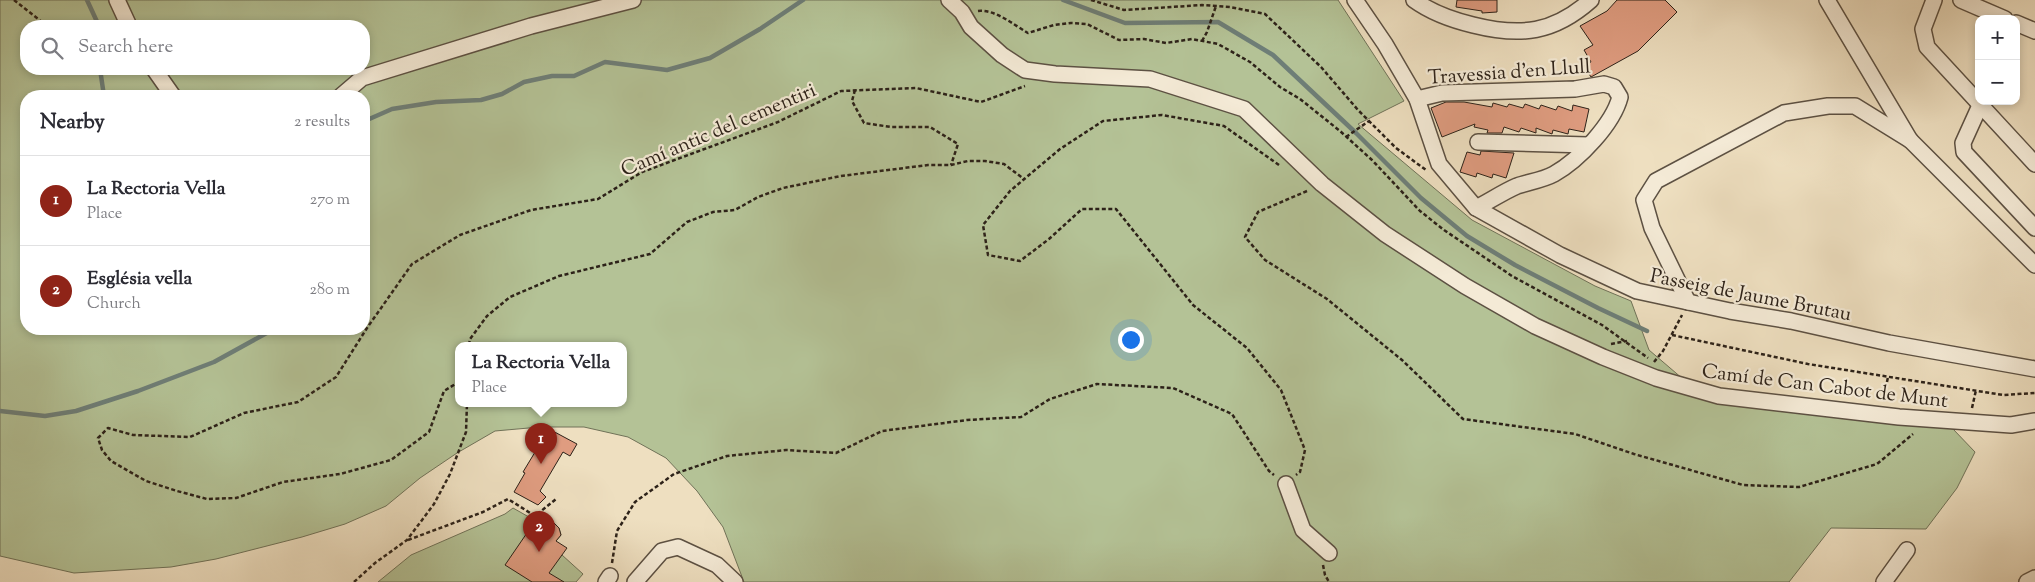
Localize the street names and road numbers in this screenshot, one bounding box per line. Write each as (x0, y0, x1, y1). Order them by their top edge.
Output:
street label: Travessia d'en Llull (1427, 53, 1592, 94)
street label: Camí antic del cementiri (617, 77, 821, 186)
street label: Passeig de Jaume Brutau (1647, 263, 1854, 330)
street label: Camí de Can Cabot de Munt (1700, 358, 1950, 417)

